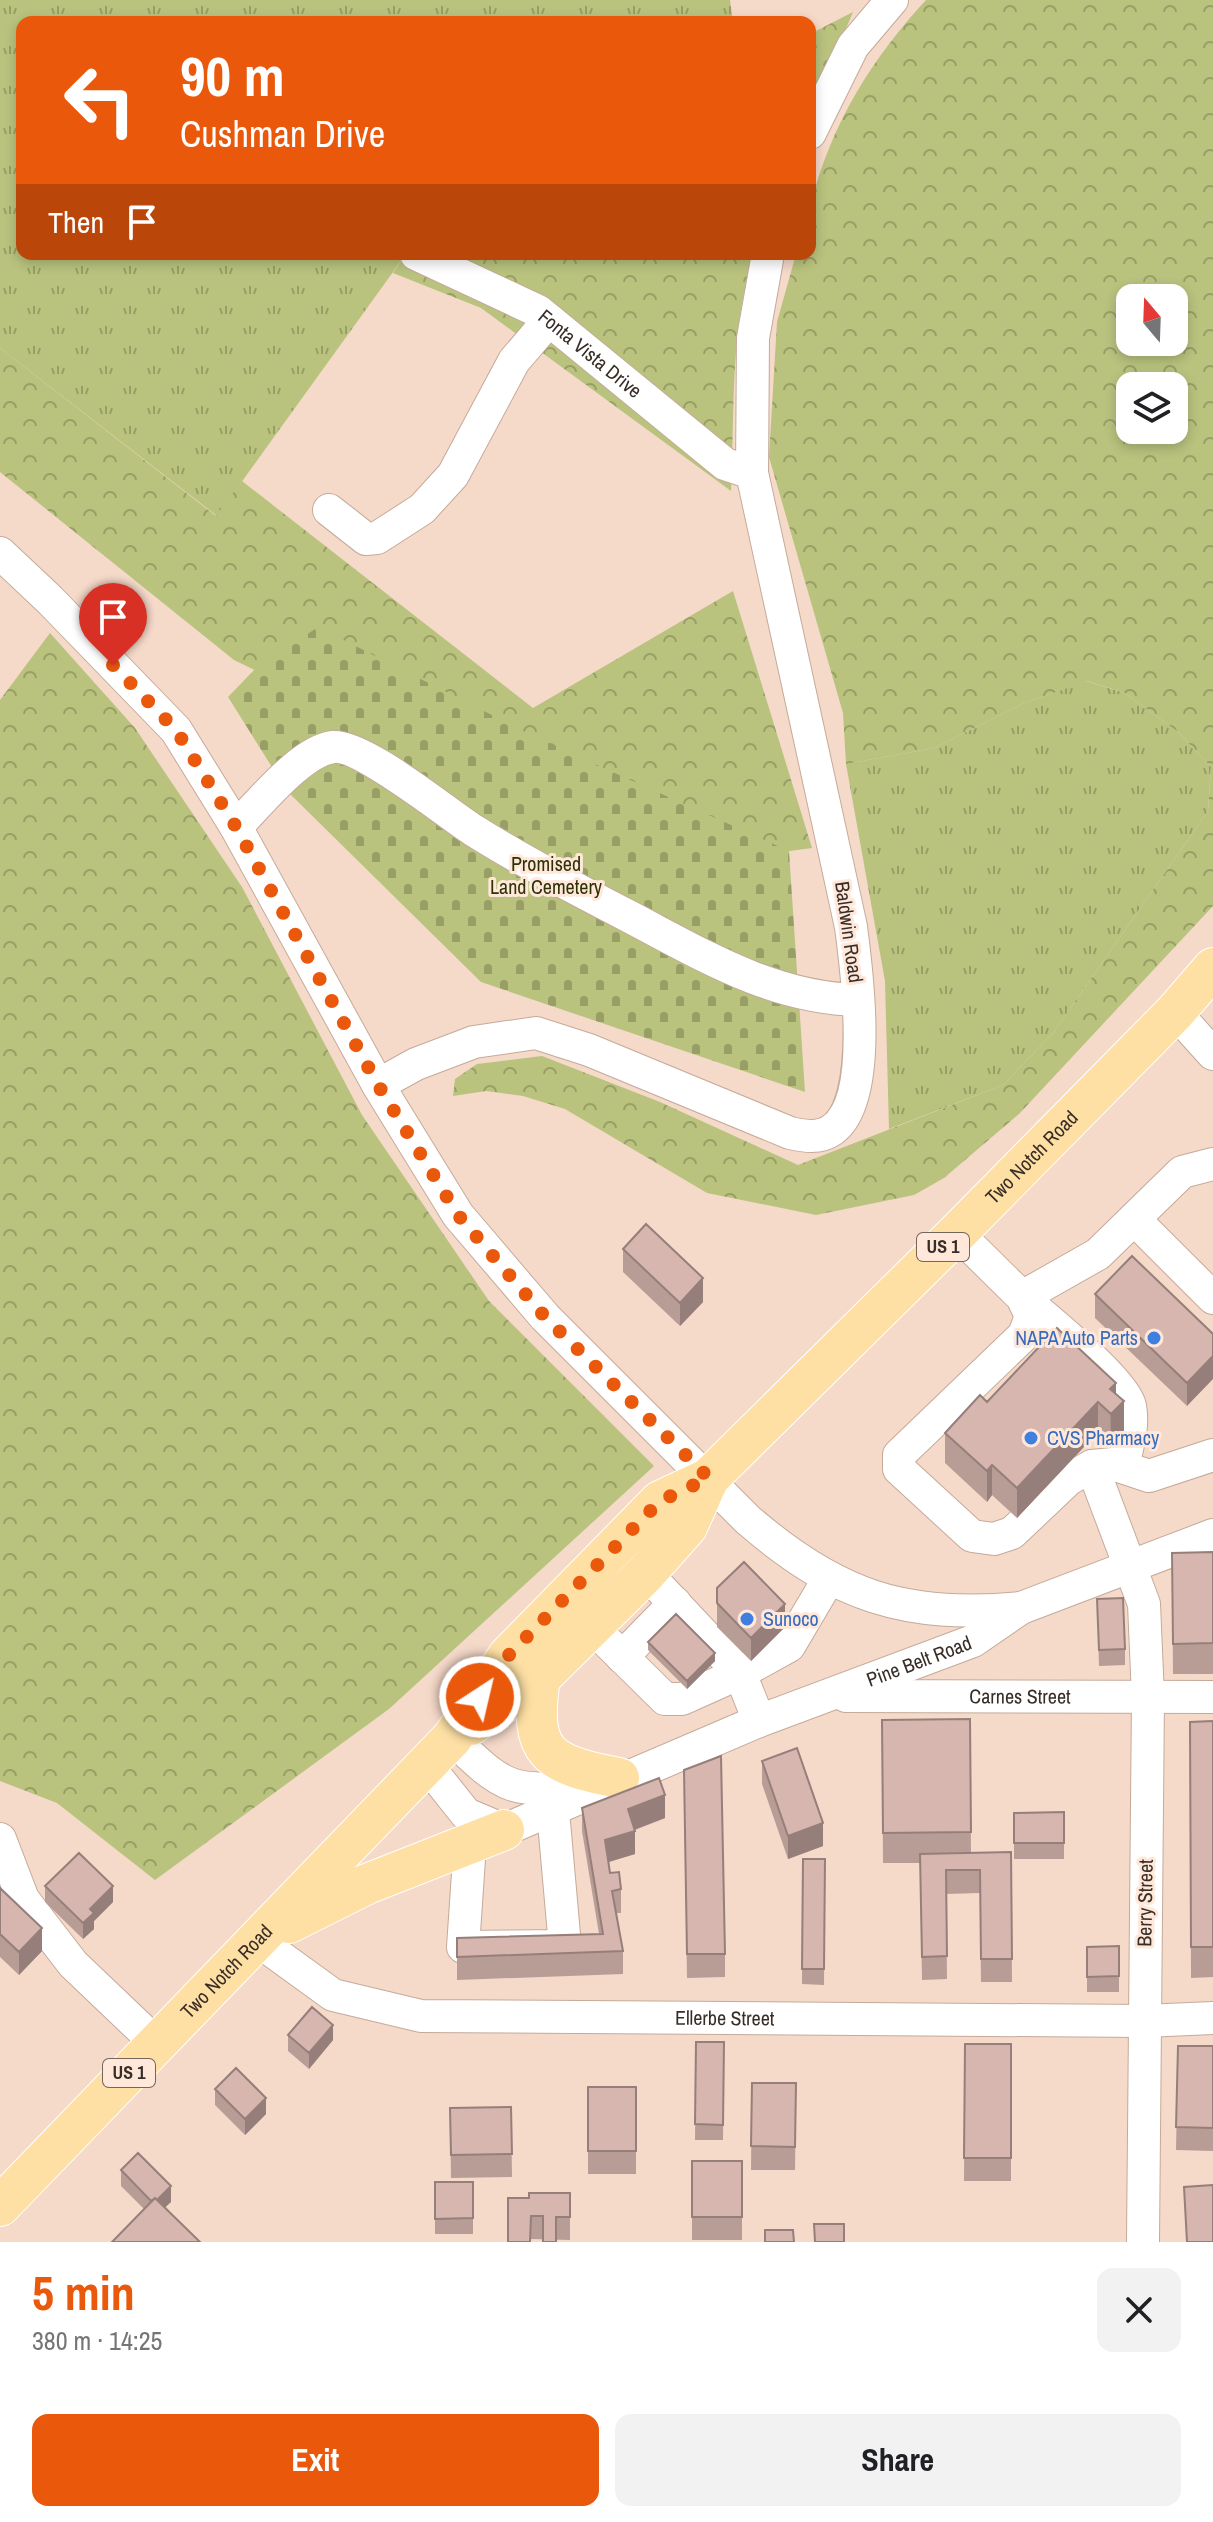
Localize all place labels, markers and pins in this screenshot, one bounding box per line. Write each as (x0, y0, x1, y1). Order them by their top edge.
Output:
pin (79, 583, 147, 665)
place label: NAPA Auto Parts (1015, 1324, 1138, 1351)
marker: NAPA Auto Parts (1145, 1329, 1163, 1347)
place label: CVS Pharmacy (1047, 1424, 1160, 1451)
marker: CVS Pharmacy (1022, 1429, 1040, 1447)
place label: Sunoco (763, 1605, 819, 1632)
marker: Sunoco (738, 1610, 756, 1628)

